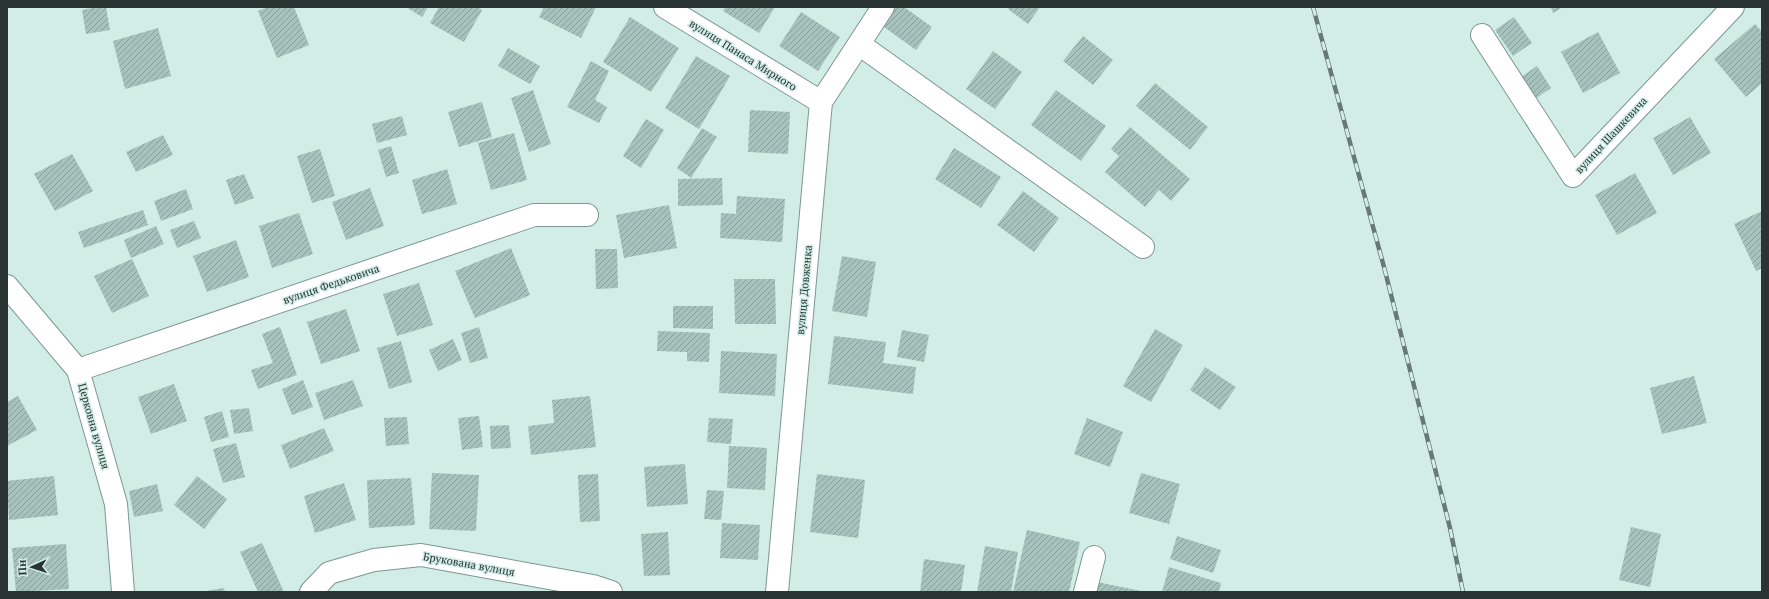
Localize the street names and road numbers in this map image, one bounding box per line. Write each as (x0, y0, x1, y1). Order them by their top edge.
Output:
street label: вулиця Панаса Мирного (687, 16, 799, 94)
street label: вулиця Шашкевича (1572, 93, 1650, 176)
street label: вулиця Довженка (793, 244, 815, 335)
street label: вулиця Федьковича (281, 261, 381, 307)
street label: Церковна вулиця (75, 381, 113, 471)
street label: Брукована вулиця (422, 549, 516, 579)

